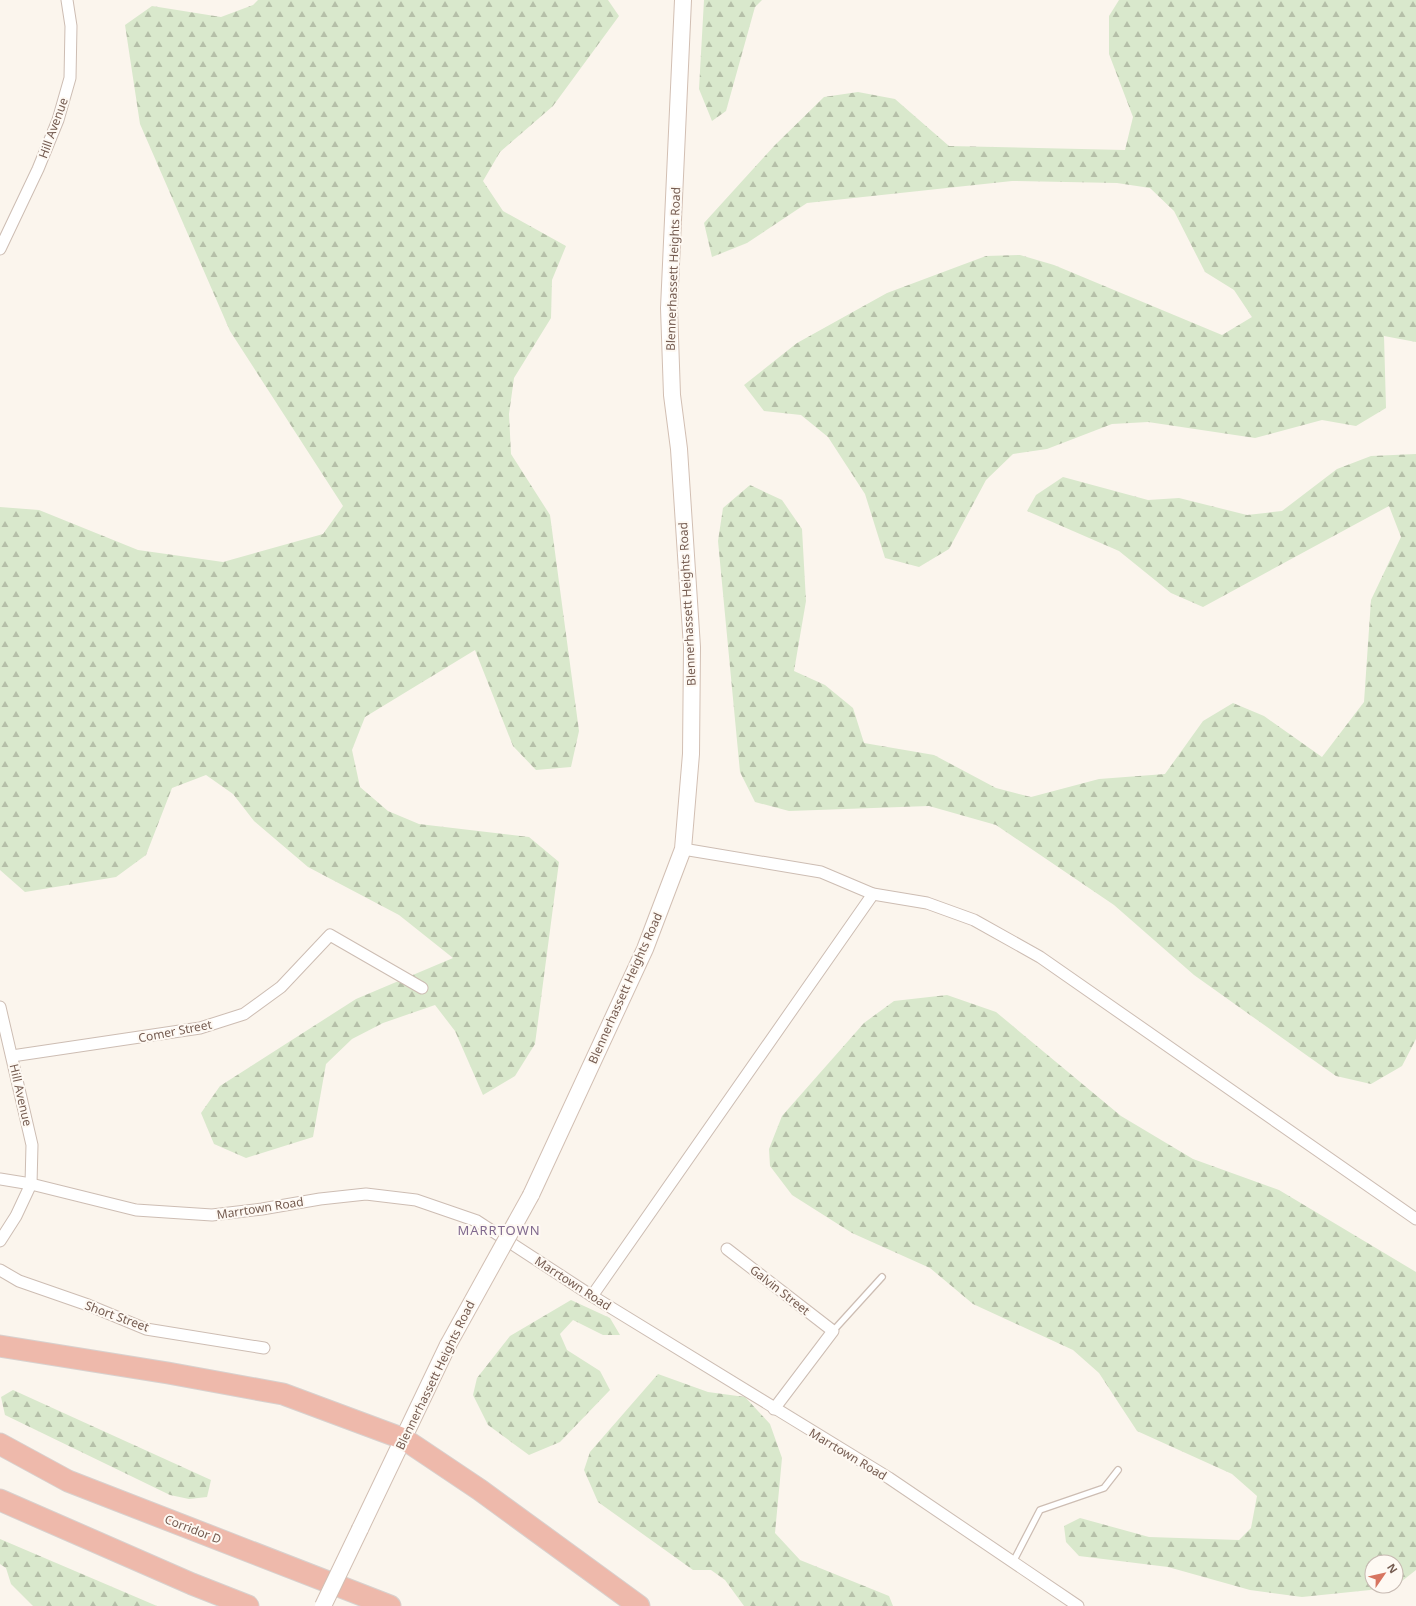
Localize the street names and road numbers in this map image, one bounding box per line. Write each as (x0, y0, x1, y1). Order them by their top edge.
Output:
street label: Hill Avenue (34, 95, 72, 161)
street label: Blennerhassett Heights Road (662, 187, 684, 351)
street label: Blennerhassett Heights Road (674, 522, 700, 686)
street label: Blennerhassett Heights Road (584, 910, 666, 1066)
street label: Comer Street (137, 1015, 214, 1046)
street label: Hill Avenue (6, 1062, 36, 1128)
street label: Marrtown Road (215, 1193, 305, 1223)
street label: Marrtown Road (532, 1252, 614, 1314)
street label: Galvin Street (746, 1261, 814, 1319)
street label: Short Street (83, 1297, 152, 1336)
street label: Blennerhassett Heights Road (391, 1298, 479, 1452)
street label: Marrtown Road (806, 1424, 890, 1484)
street label: Corridor D (162, 1510, 224, 1548)

